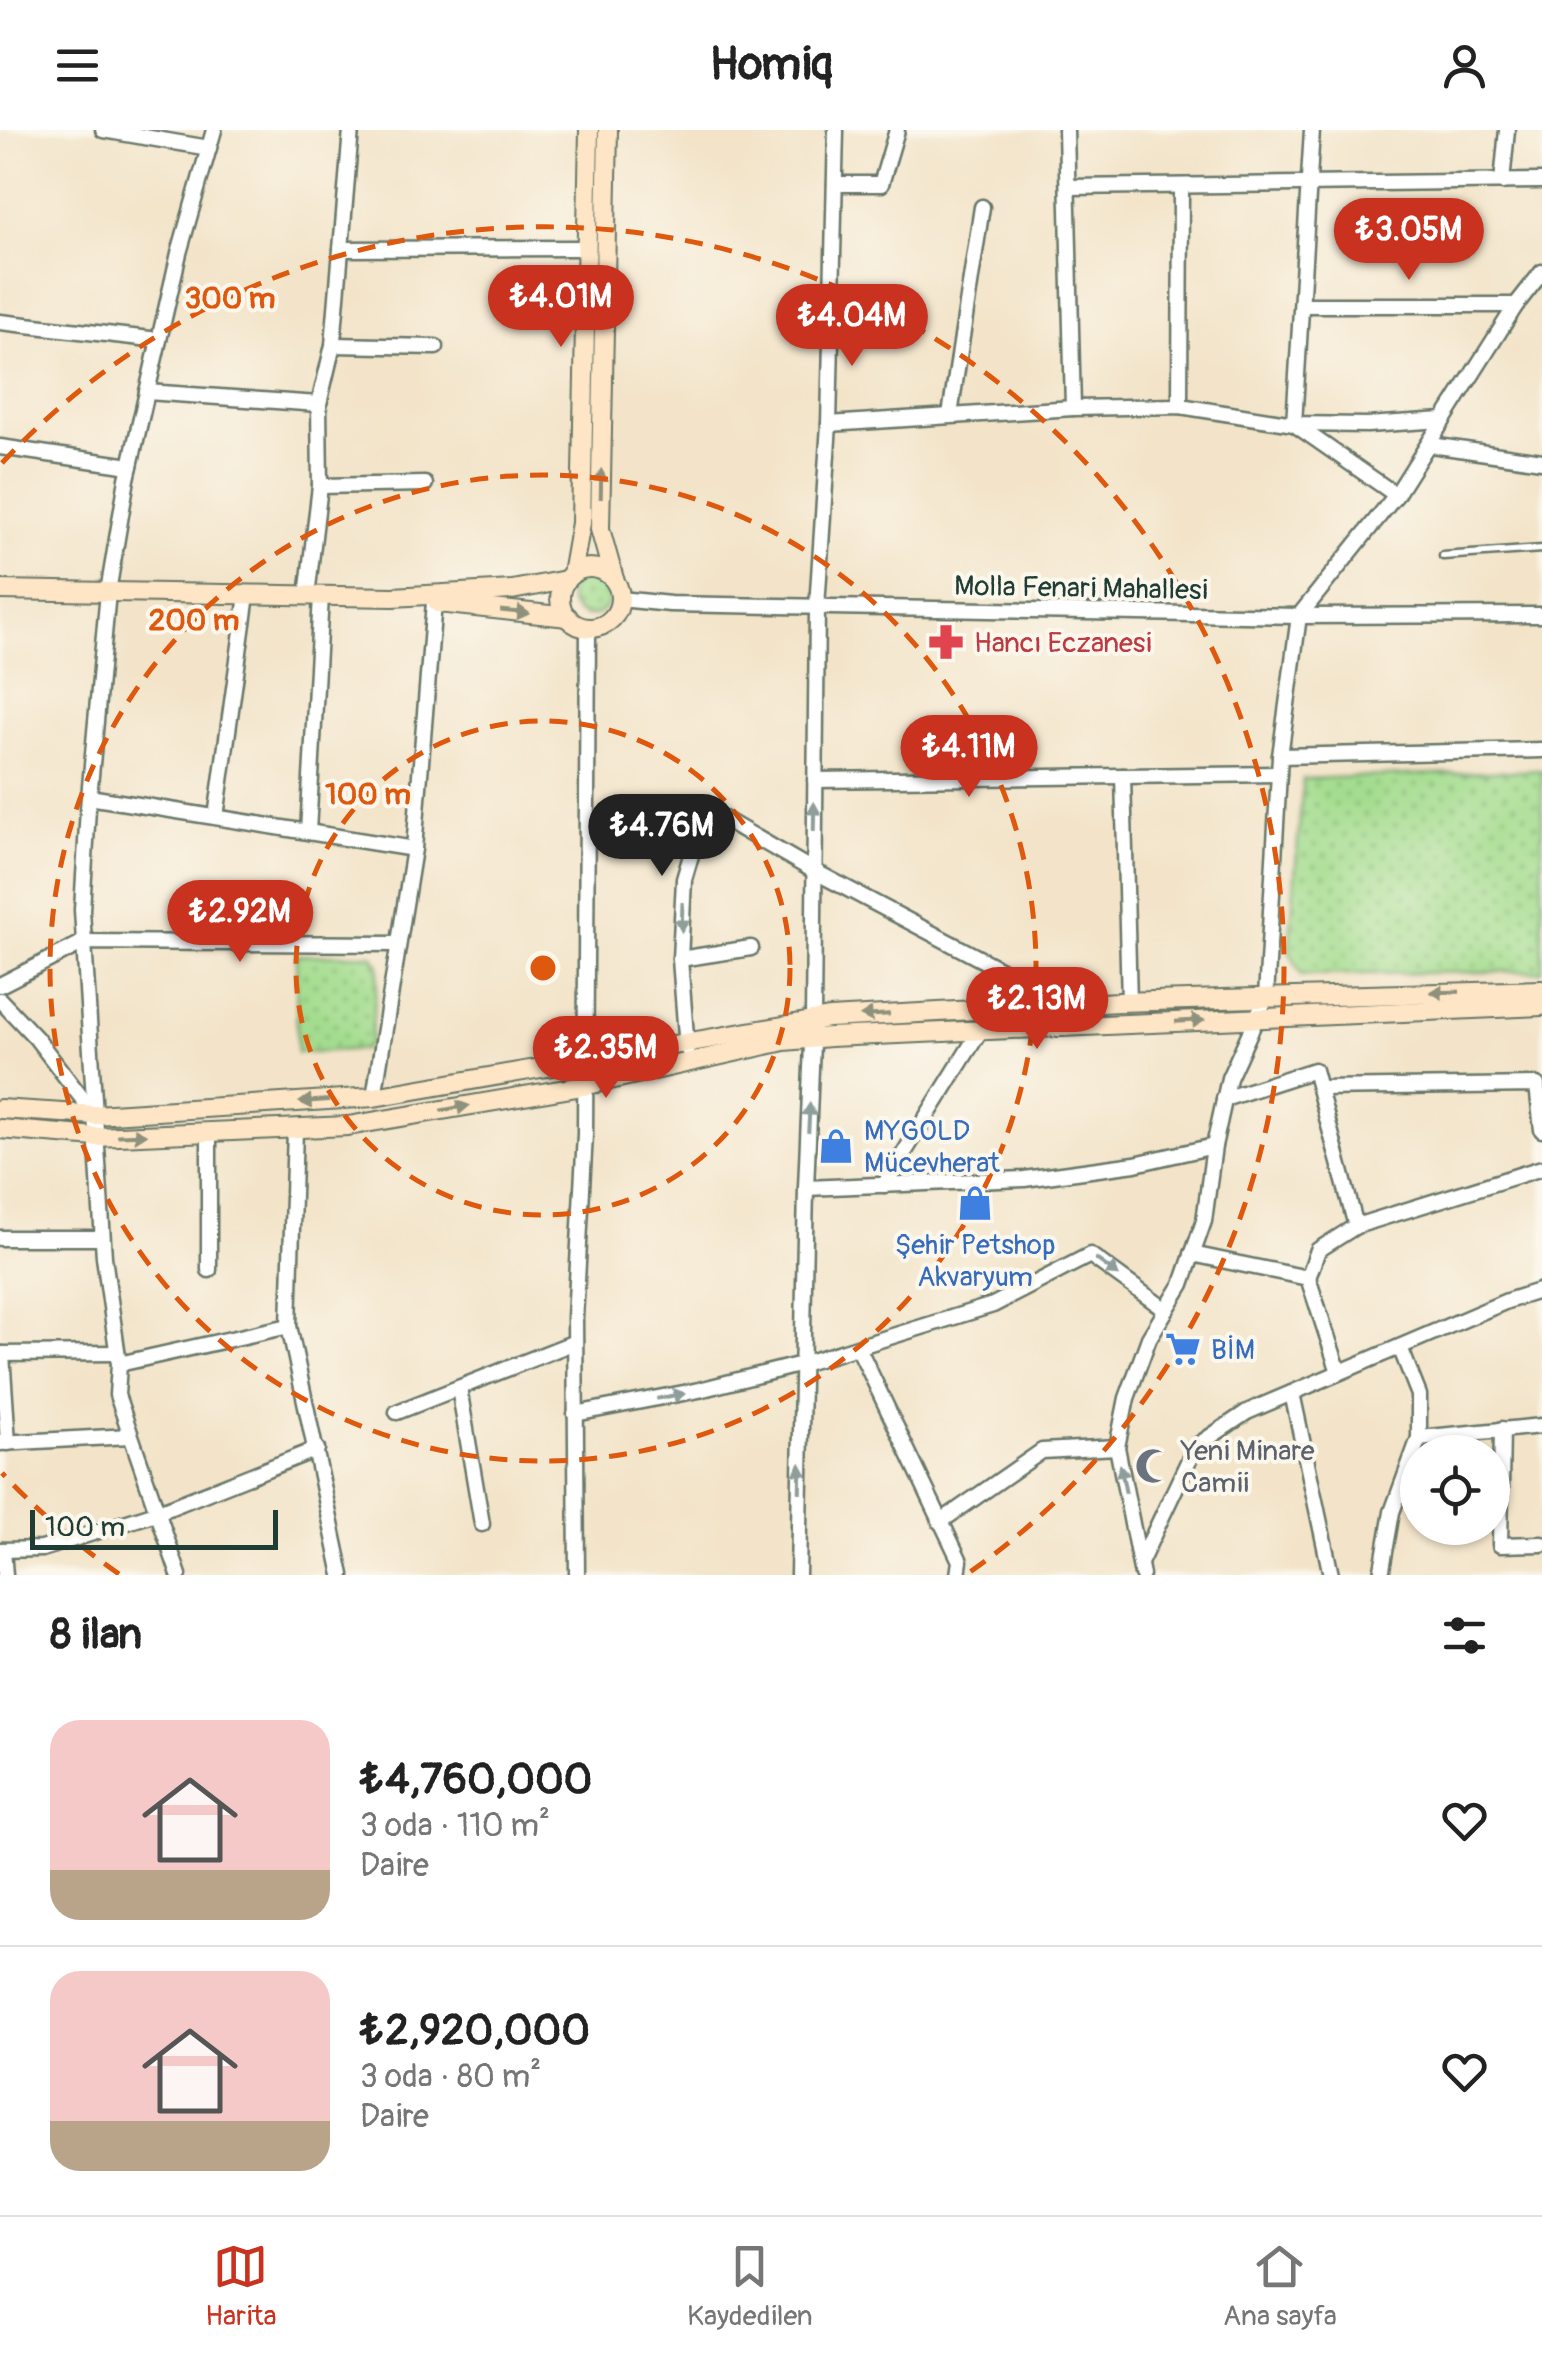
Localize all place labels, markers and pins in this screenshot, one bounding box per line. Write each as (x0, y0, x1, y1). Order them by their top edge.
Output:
pin: ₺3.05M (1328, 198, 1490, 283)
pin: ₺4.01M (480, 265, 642, 350)
pin: ₺4.04M (771, 284, 933, 369)
pharmacy icon: Hancı Eczanesi (927, 623, 965, 661)
place label: Hancı Eczanesi (974, 626, 1152, 661)
pin: ₺4.11M (888, 715, 1050, 800)
pin: ₺4.76M (581, 794, 743, 879)
pin: ₺2.92M (159, 880, 321, 965)
centre of rings (525, 950, 561, 986)
pin: ₺2.13M (956, 967, 1118, 1052)
pin: ₺2.35M (525, 1016, 687, 1101)
place label: MYGOLD Mücevherat (864, 1114, 1000, 1181)
shop icon: MYGOLD Mücevherat (817, 1127, 855, 1165)
shop icon: Şehir Petshop Akvaryum (956, 1184, 994, 1222)
place label: Şehir Petshop Akvaryum (895, 1228, 1055, 1295)
supermarket icon: BİM (1164, 1330, 1202, 1368)
place label: BİM (1211, 1333, 1255, 1368)
place label: Yeni Minare Camii (1180, 1434, 1315, 1501)
mosque icon: Yeni Minare Camii (1134, 1447, 1172, 1485)

